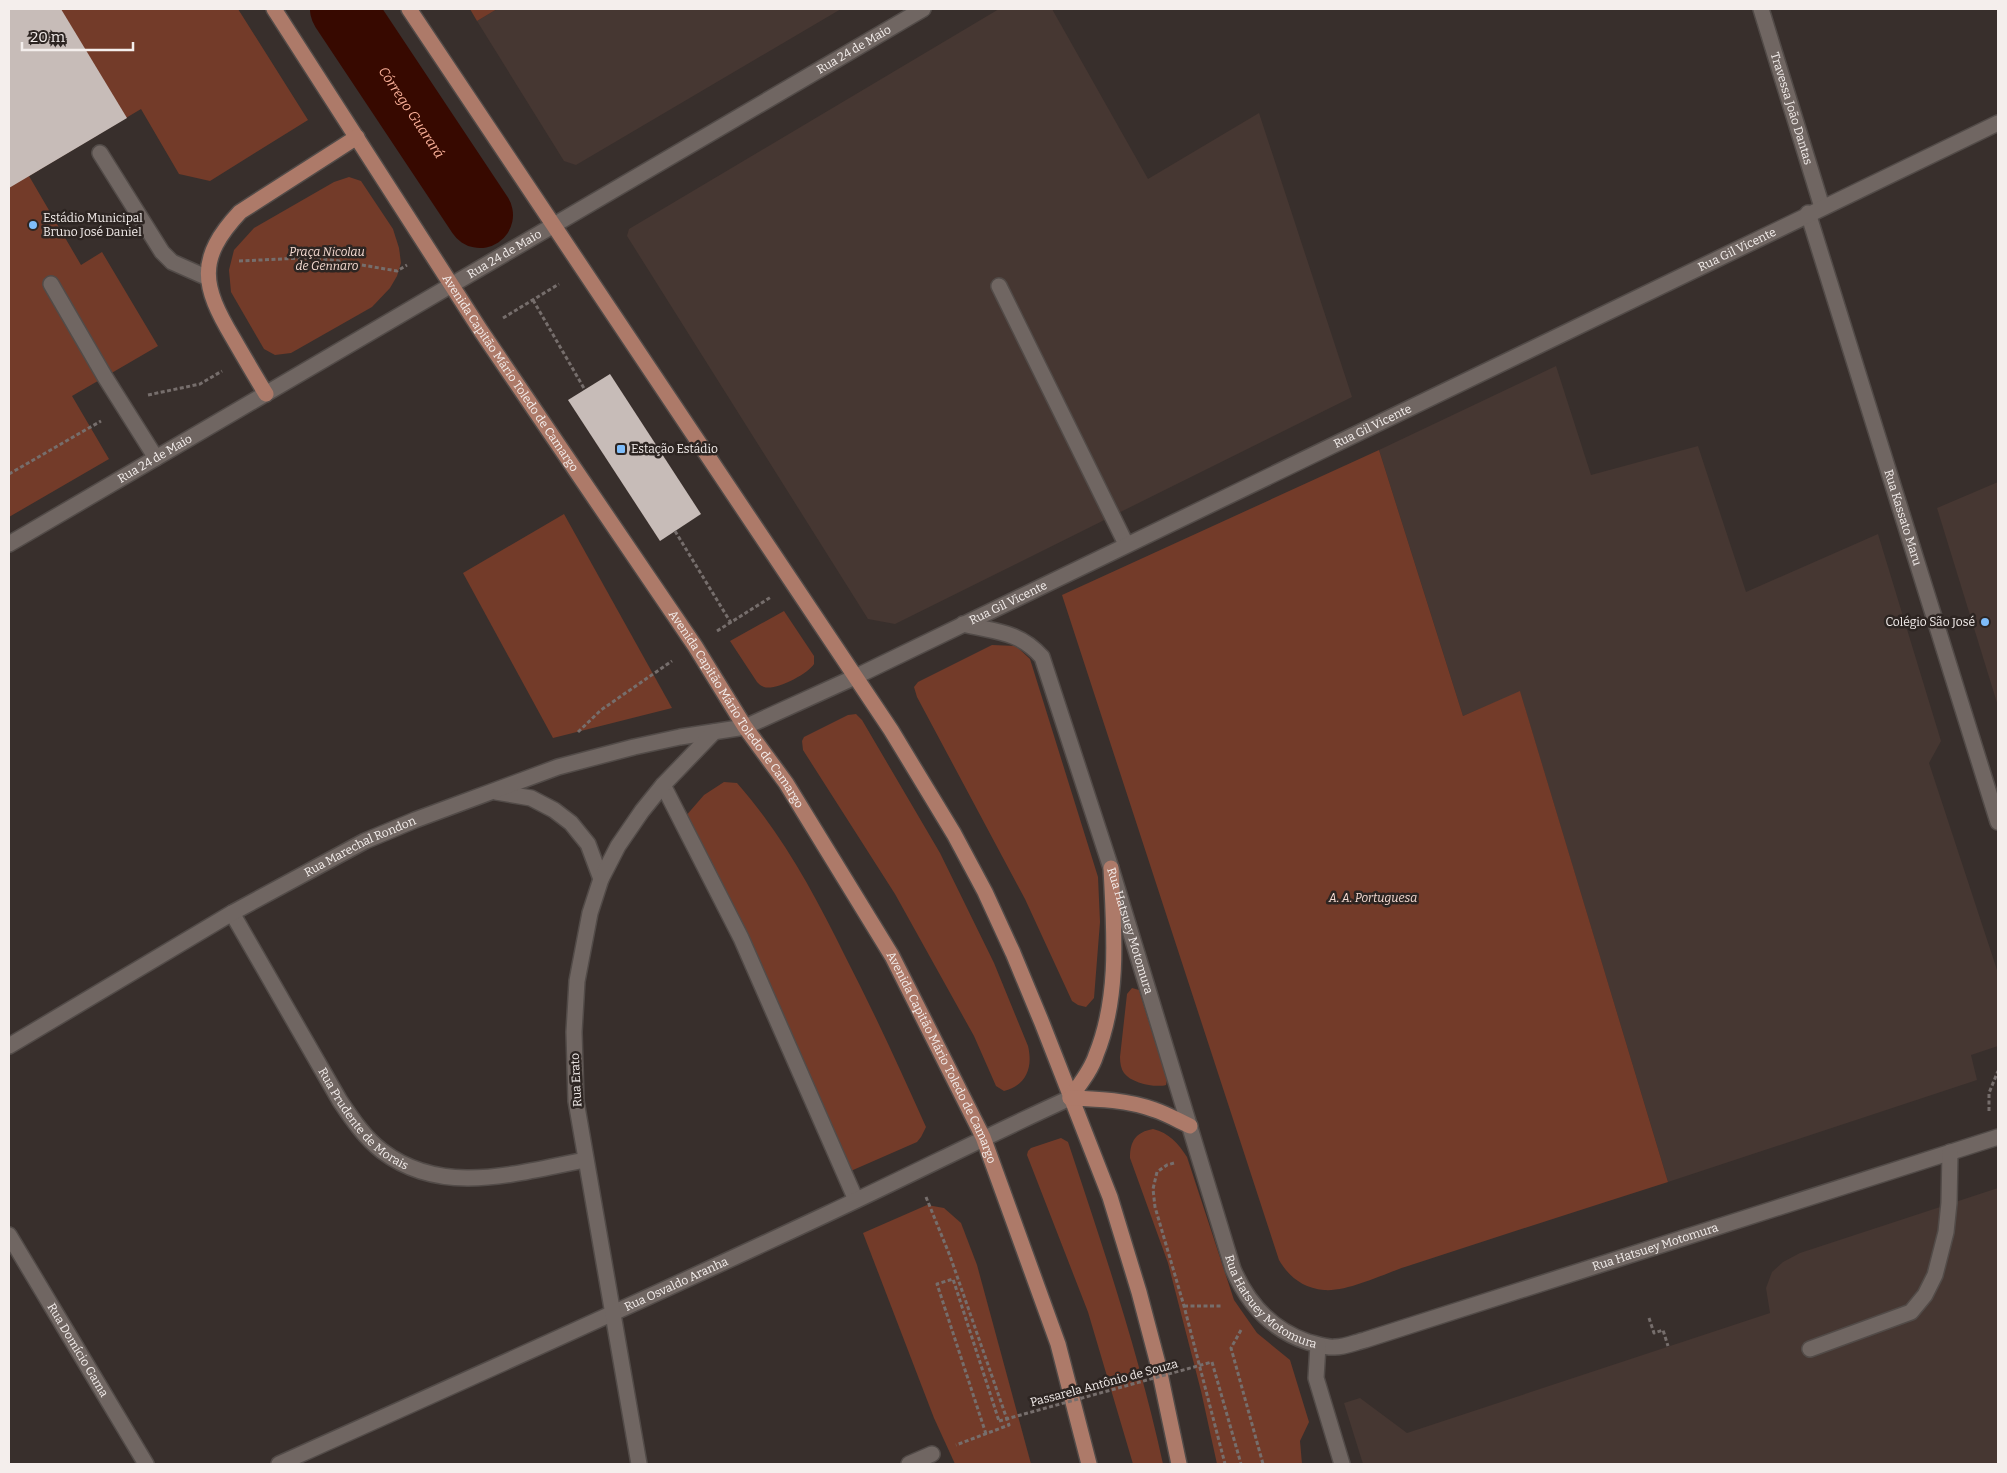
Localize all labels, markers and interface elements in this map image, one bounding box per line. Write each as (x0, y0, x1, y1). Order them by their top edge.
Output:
scale bar (22, 20, 134, 52)
street label: Rua 24 de Maio (814, 22, 894, 77)
text: 20 m (30, 28, 66, 46)
street label: Travessa João Dantas (1768, 50, 1816, 167)
water label: Córrego Guarará (375, 63, 448, 161)
place label: Estádio Municipal Bruno José Daniel (43, 211, 143, 239)
marker: Estádio Municipal Bruno José Daniel (27, 219, 39, 231)
street label: Rua Gil Vicente (1696, 225, 1778, 274)
street label: Rua 24 de Maio (465, 227, 544, 281)
park label: Praça Nicolau de Gennaro (289, 245, 365, 273)
street label: Avenida Capitão Mário Toledo de Camargo (439, 272, 581, 474)
street label: Rua Gil Vicente (1331, 401, 1414, 451)
street label: Rua 24 de Maio (115, 431, 195, 486)
place label: Estação Estádio (631, 442, 718, 456)
marker: Estação Estádio (615, 443, 627, 455)
street label: Rua Kassato Maru (1881, 468, 1925, 568)
street label: Rua Gil Vicente (967, 578, 1049, 628)
street label: Avenida Capitão Mário Toledo de Camargo (666, 607, 807, 811)
place label: Colégio São José (1885, 615, 1975, 629)
marker: Colégio São José (1979, 616, 1991, 628)
street label: Rua Marechal Rondon (302, 813, 418, 880)
street label: Rua Hatsuey Motomura (1104, 866, 1156, 996)
park label: A. A. Portuguesa (1328, 891, 1417, 905)
street label: Avenida Capitão Mário Toledo de Camargo (884, 949, 999, 1165)
street label: Rua Erato (568, 1053, 584, 1107)
street label: Rua Prudente de Morais (315, 1065, 411, 1173)
street label: Rua Hatsuey Motomura (1591, 1220, 1720, 1274)
street label: Rua Hatsuey Motomura (1222, 1253, 1319, 1351)
street label: Rua Osvaldo Aranha (622, 1254, 731, 1314)
street label: Rua Domício Gama (44, 1301, 111, 1400)
street label: Passarela Antônio de Souza (1029, 1356, 1180, 1409)

